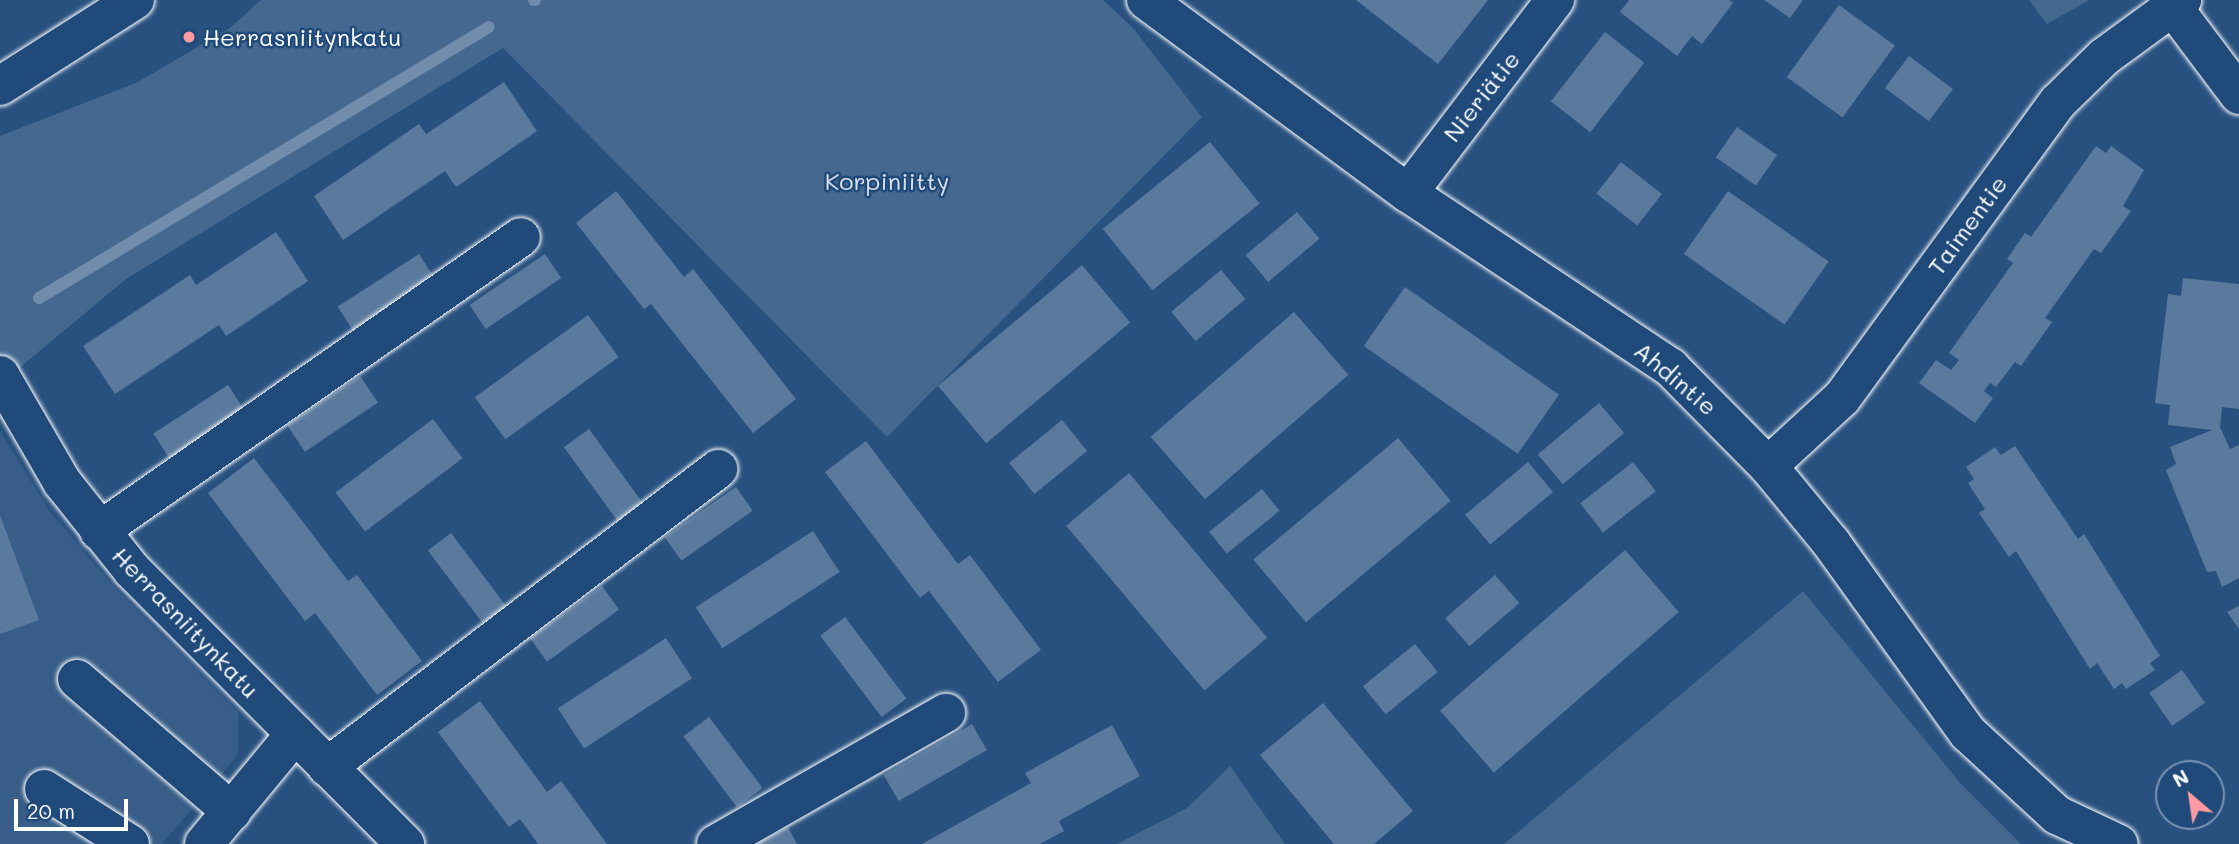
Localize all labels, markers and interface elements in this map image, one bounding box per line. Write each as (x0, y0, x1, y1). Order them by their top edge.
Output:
place label: Herrasniitynkatu (203, 23, 401, 51)
marker: Herrasniitynkatu (181, 29, 197, 45)
street label: Nieriätie (1437, 45, 1525, 147)
park label: Korpiniitty (825, 167, 949, 195)
street label: Taimentie (1921, 170, 2013, 280)
street label: Ahdintie (1629, 335, 1723, 421)
street label: Herrasniitynkatu (107, 541, 265, 703)
north arrow (2155, 760, 2225, 830)
text: N (2168, 764, 2193, 792)
scale bar (18, 784, 131, 828)
text: 20 m (27, 797, 75, 824)

